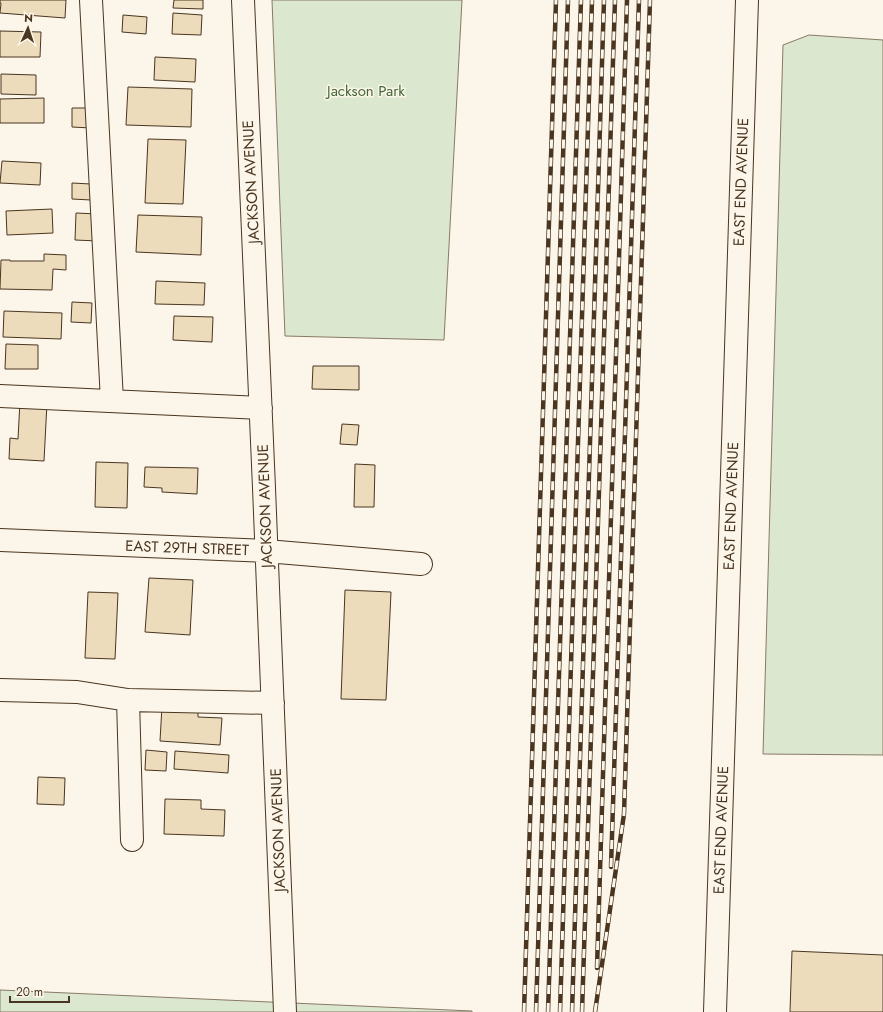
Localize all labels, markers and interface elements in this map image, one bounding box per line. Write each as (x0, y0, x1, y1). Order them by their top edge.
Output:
north arrow (8, 8, 48, 48)
text: N (24, 10, 33, 26)
park label: Jackson Park (325, 80, 405, 102)
street label: EAST END AVENUE (728, 118, 754, 246)
street label: JACKSON AVENUE (237, 120, 265, 246)
street label: EAST END AVENUE (718, 442, 744, 570)
street label: JACKSON AVENUE (252, 444, 278, 570)
street label: EAST 29TH STREET (125, 535, 249, 561)
street label: EAST END AVENUE (708, 766, 734, 894)
street label: JACKSON AVENUE (265, 768, 291, 894)
scale bar (10, 978, 69, 1004)
text: 20 m (16, 983, 43, 1001)

